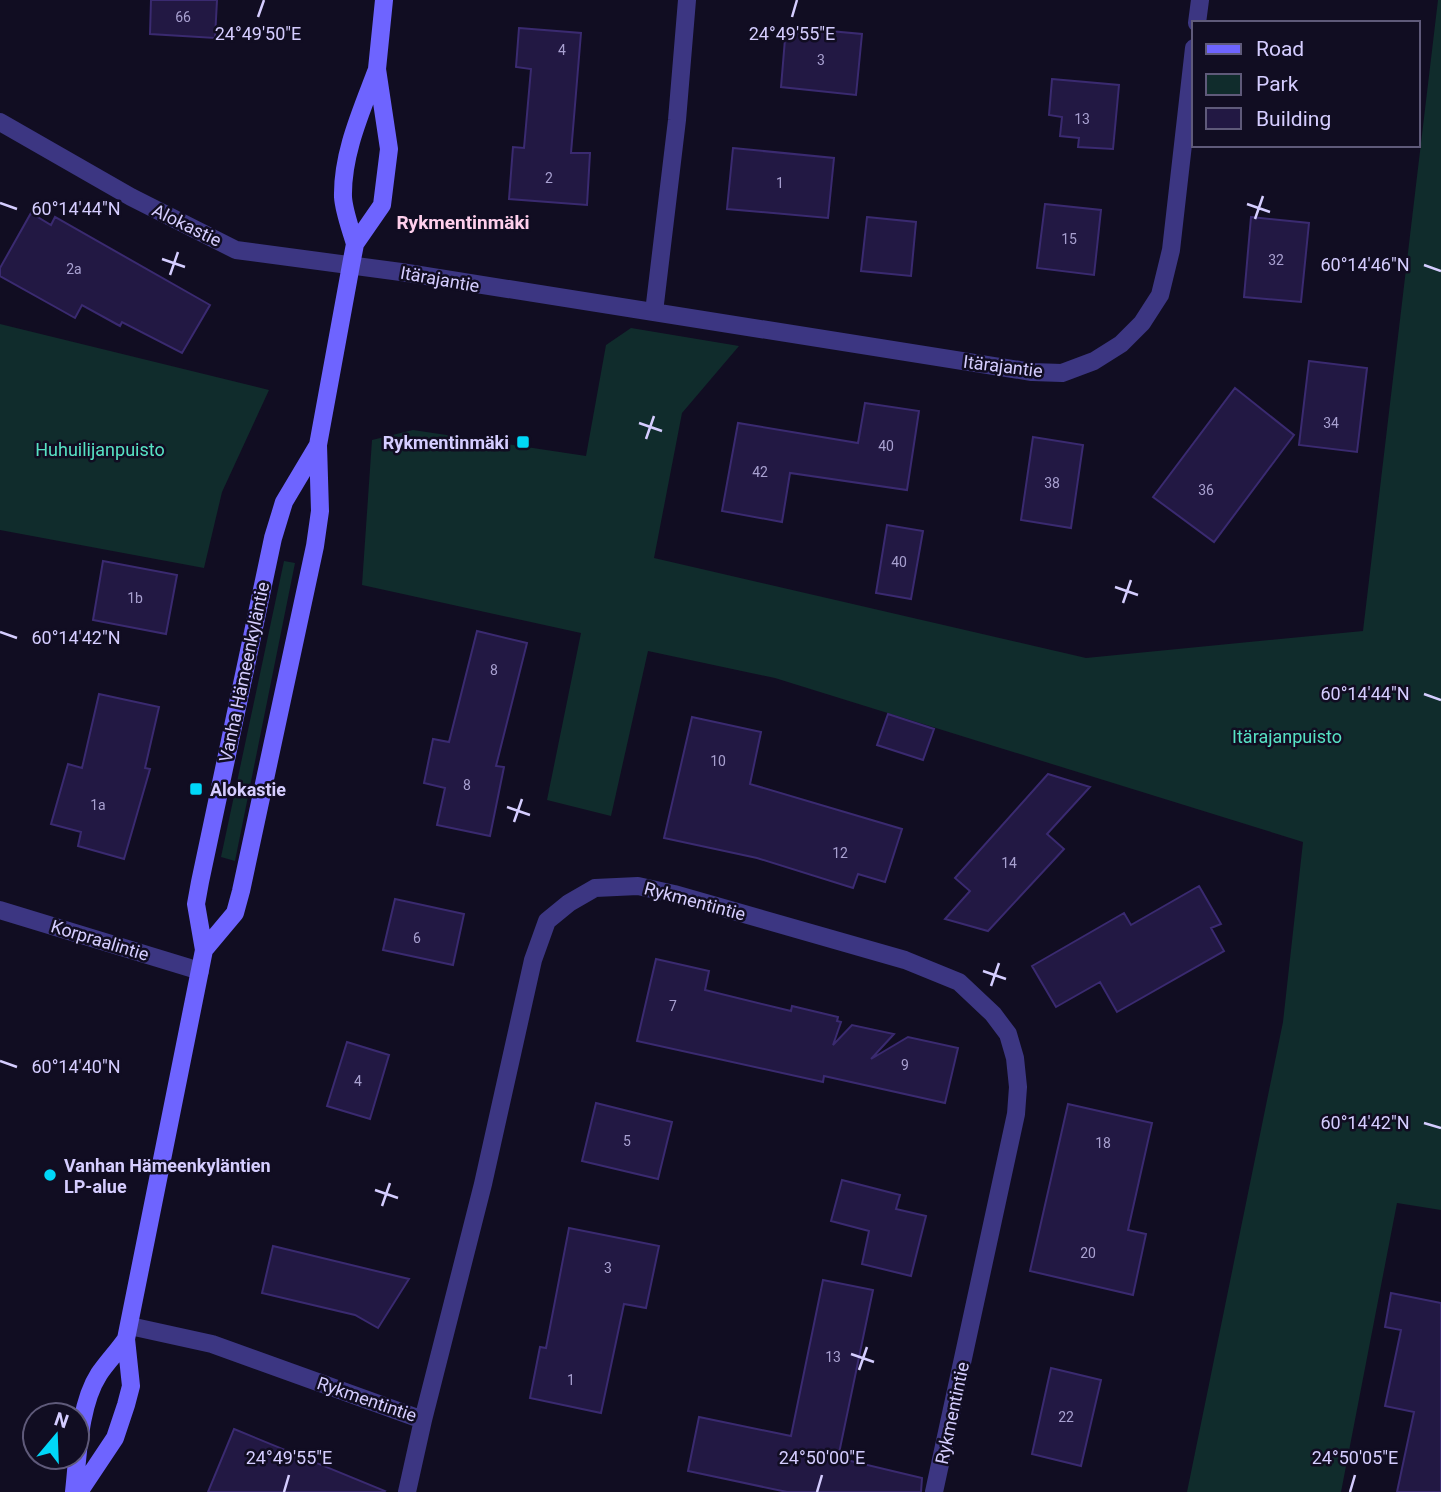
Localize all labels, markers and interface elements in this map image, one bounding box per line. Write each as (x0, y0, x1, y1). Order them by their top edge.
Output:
house number: 66 (175, 9, 191, 25)
legend (1192, 21, 1420, 147)
text: 24°49'50"E (215, 23, 301, 44)
text: 24°49'55"E (749, 23, 835, 44)
text: Road (1256, 37, 1304, 61)
house number: 4 (558, 42, 566, 58)
house number: 3 (817, 52, 825, 68)
text: Park (1256, 72, 1299, 96)
text: Building (1256, 107, 1331, 131)
house number: 13 (1074, 111, 1090, 127)
house number: 2 (545, 170, 553, 186)
house number: 1 (776, 175, 784, 191)
text: 60°14'44"N (31, 198, 121, 219)
street label: Alokastie (149, 199, 225, 251)
district label: Rykmentinmäki (396, 211, 530, 234)
house number: 15 (1061, 231, 1077, 247)
house number: 32 (1268, 252, 1284, 268)
text: 60°14'46"N (1320, 254, 1410, 275)
house number: 2a (66, 261, 82, 277)
street label: Itärajantie (399, 262, 481, 296)
street label: Itärajantie (962, 351, 1044, 381)
house number: 34 (1323, 415, 1339, 431)
place label: Rykmentinmäki (383, 432, 509, 453)
marker: Rykmentinmäki (515, 434, 531, 450)
house number: 40 (878, 438, 894, 454)
park label: Huhuilijanpuisto (35, 439, 165, 460)
house number: 42 (752, 464, 768, 480)
house number: 38 (1044, 475, 1060, 491)
house number: 36 (1198, 482, 1214, 498)
house number: 40 (891, 554, 907, 570)
street label: Vanha Hämeenkyläntie (215, 580, 273, 764)
house number: 1b (127, 590, 143, 606)
text: 60°14'42"N (31, 627, 121, 648)
house number: 8 (490, 662, 498, 678)
text: 60°14'44"N (1320, 683, 1410, 704)
park label: Itärajanpuisto (1232, 726, 1342, 747)
house number: 10 (710, 753, 726, 769)
house number: 8 (463, 777, 471, 793)
place label: Alokastie (210, 779, 286, 800)
marker: Alokastie (188, 781, 204, 797)
house number: 1a (90, 797, 106, 813)
house number: 12 (832, 845, 848, 861)
house number: 14 (1001, 855, 1017, 871)
street label: Rykmentintie (642, 877, 748, 925)
street label: Korpraalintie (48, 915, 152, 965)
house number: 6 (413, 930, 421, 946)
house number: 7 (669, 998, 677, 1014)
text: 60°14'40"N (31, 1056, 121, 1077)
house number: 9 (901, 1057, 909, 1073)
house number: 4 (354, 1073, 362, 1089)
text: 60°14'42"N (1320, 1112, 1410, 1133)
house number: 5 (623, 1133, 631, 1149)
house number: 18 (1095, 1135, 1111, 1151)
place label: Vanhan Hämeenkyläntien LP-alue (64, 1155, 271, 1197)
marker: Vanhan Hämeenkyläntien LP-alue (42, 1167, 58, 1183)
house number: 20 (1080, 1245, 1096, 1261)
house number: 3 (604, 1260, 612, 1276)
house number: 13 (825, 1349, 841, 1365)
street label: Rykmentintie (931, 1360, 973, 1466)
street label: Rykmentintie (314, 1372, 420, 1426)
house number: 1 (567, 1372, 575, 1388)
north arrow (21, 1401, 91, 1471)
text: N (51, 1407, 71, 1433)
house number: 22 (1058, 1409, 1074, 1425)
text: 24°49'55"E (246, 1447, 332, 1468)
text: 24°50'00"E (779, 1447, 865, 1468)
text: 24°50'05"E (1312, 1447, 1398, 1468)

